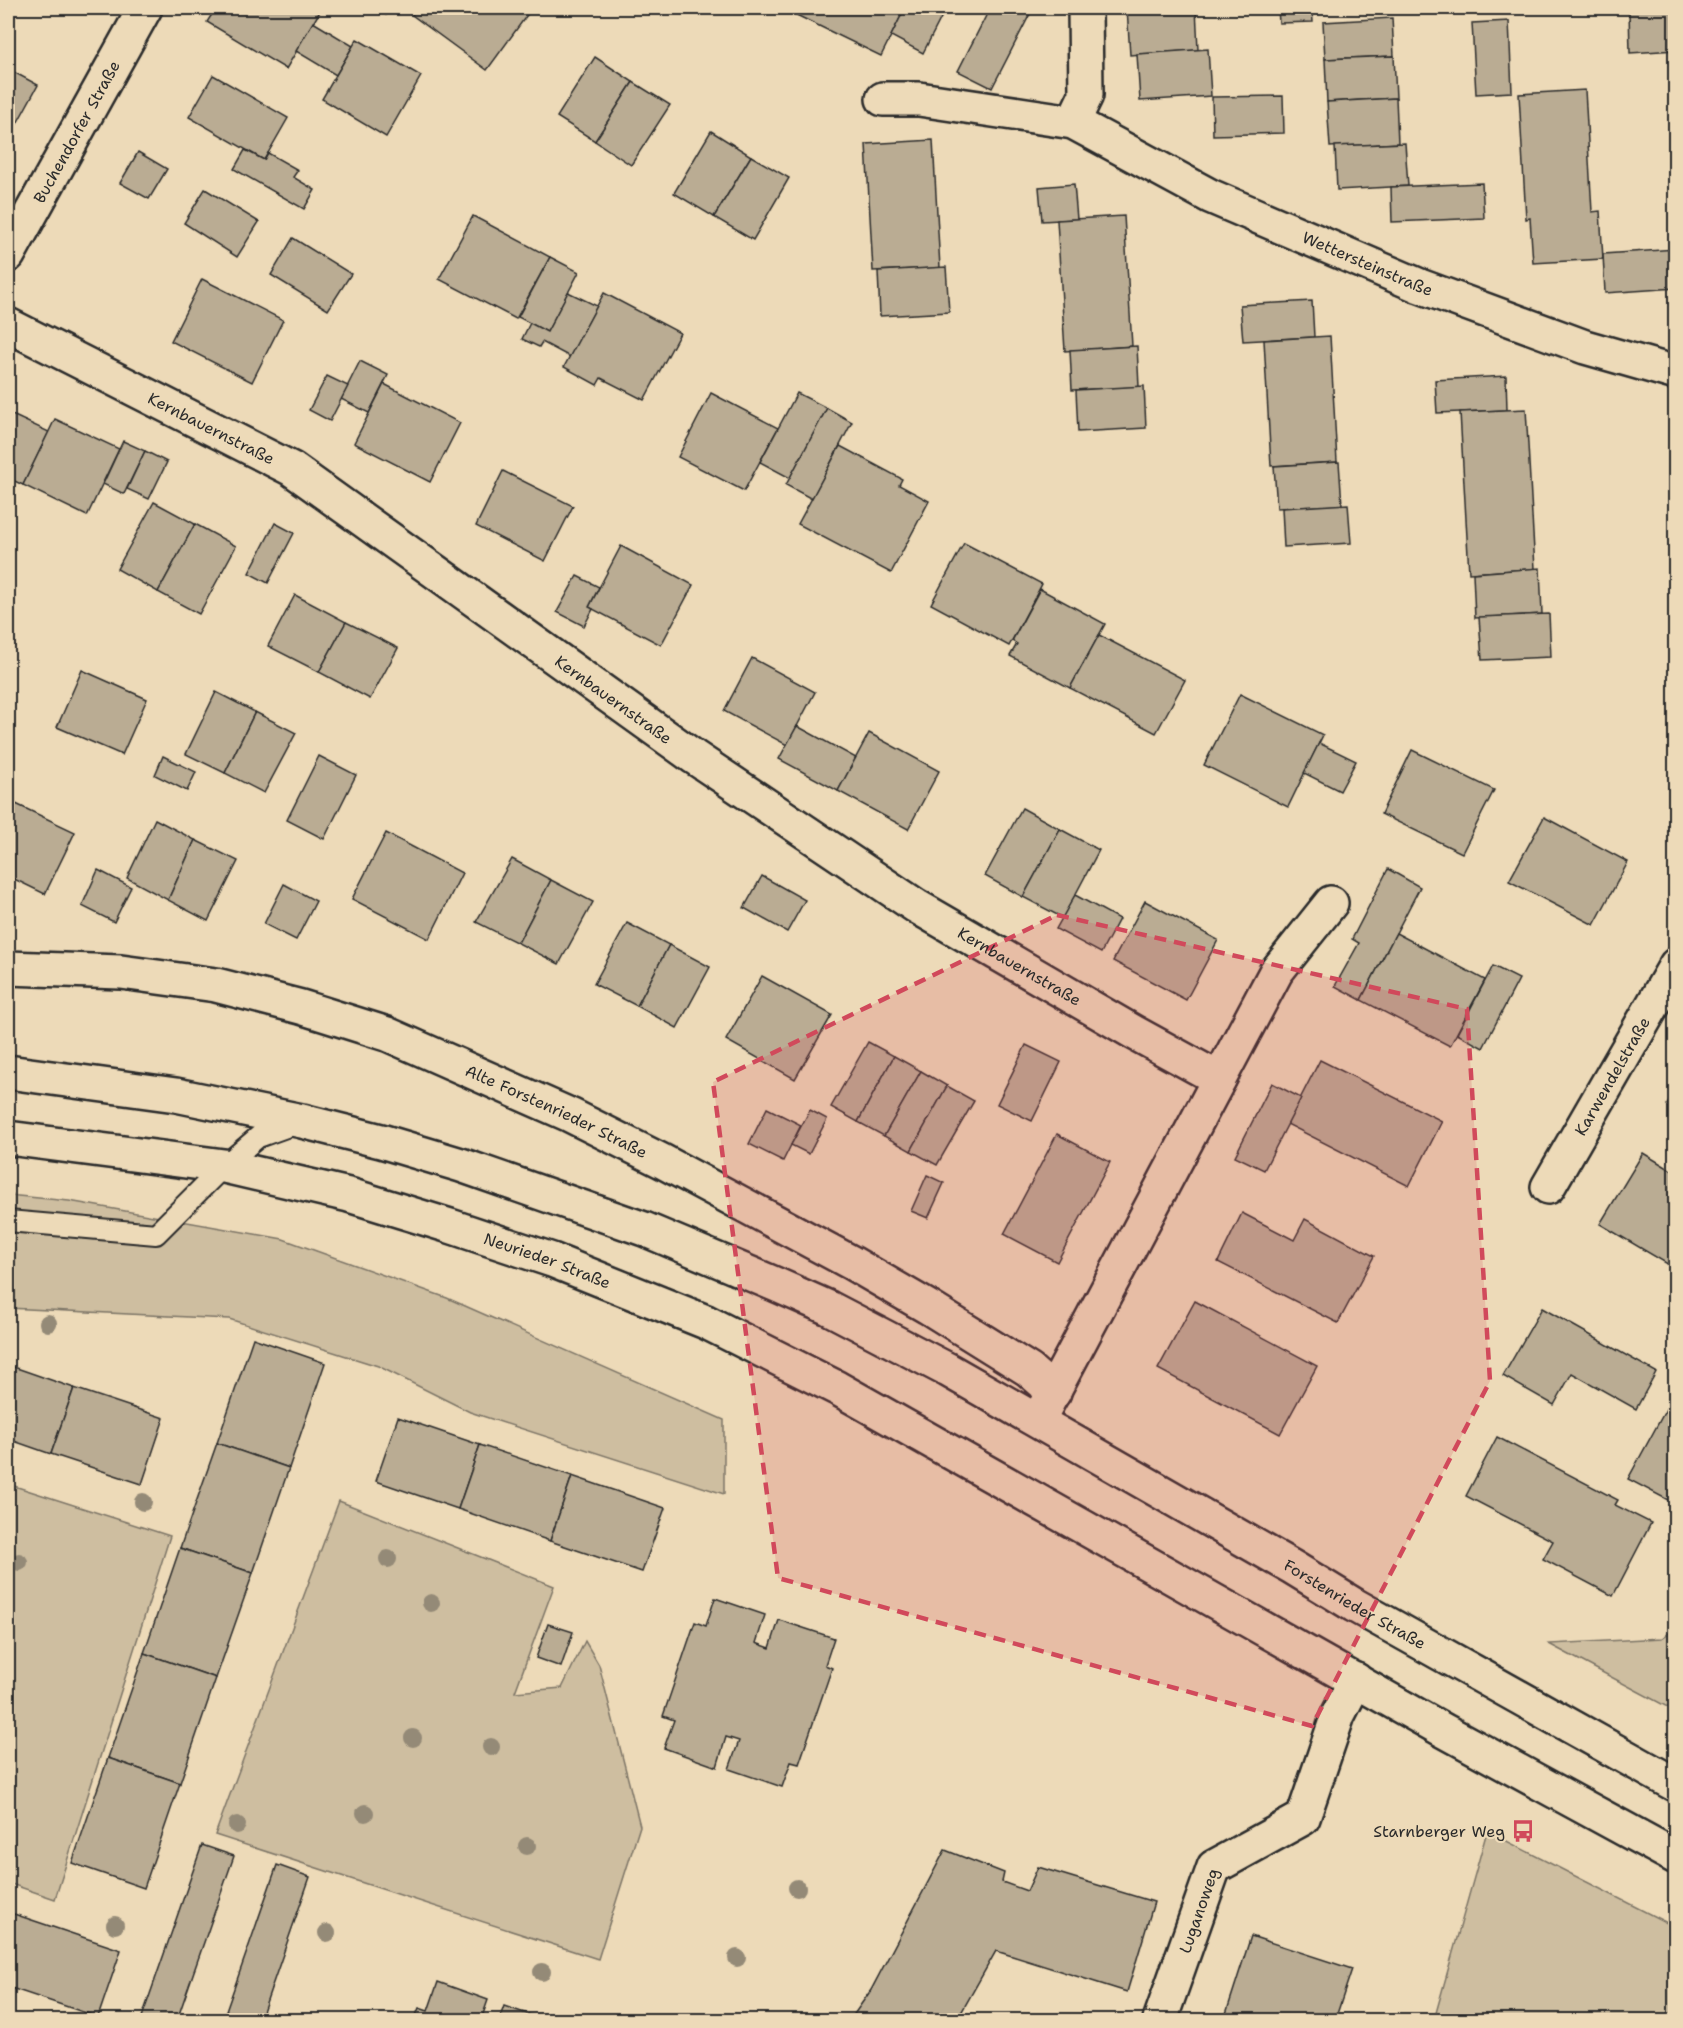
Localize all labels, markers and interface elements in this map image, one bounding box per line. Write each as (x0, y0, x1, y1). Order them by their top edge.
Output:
street label: Buchendorfer Straße (28, 57, 124, 207)
street label: Wettersteinstraße (1299, 226, 1436, 300)
street label: Kernbauernstraße (144, 387, 278, 469)
street label: Kernbauernstraße (551, 650, 676, 749)
street label: Kernbauernstraße (954, 922, 1085, 1010)
street label: Karwendelstraße (1569, 1013, 1654, 1139)
street label: Alte Forstenrieder Straße (462, 1060, 651, 1162)
street label: Neurieder Straße (481, 1228, 614, 1293)
street label: Forstenrieder Straße (1280, 1554, 1430, 1654)
bus stop icon: Starnberger Weg (1510, 1818, 1536, 1844)
place label: Starnberger Weg (1373, 1821, 1505, 1842)
street label: Luganoweg (1174, 1865, 1223, 1956)

